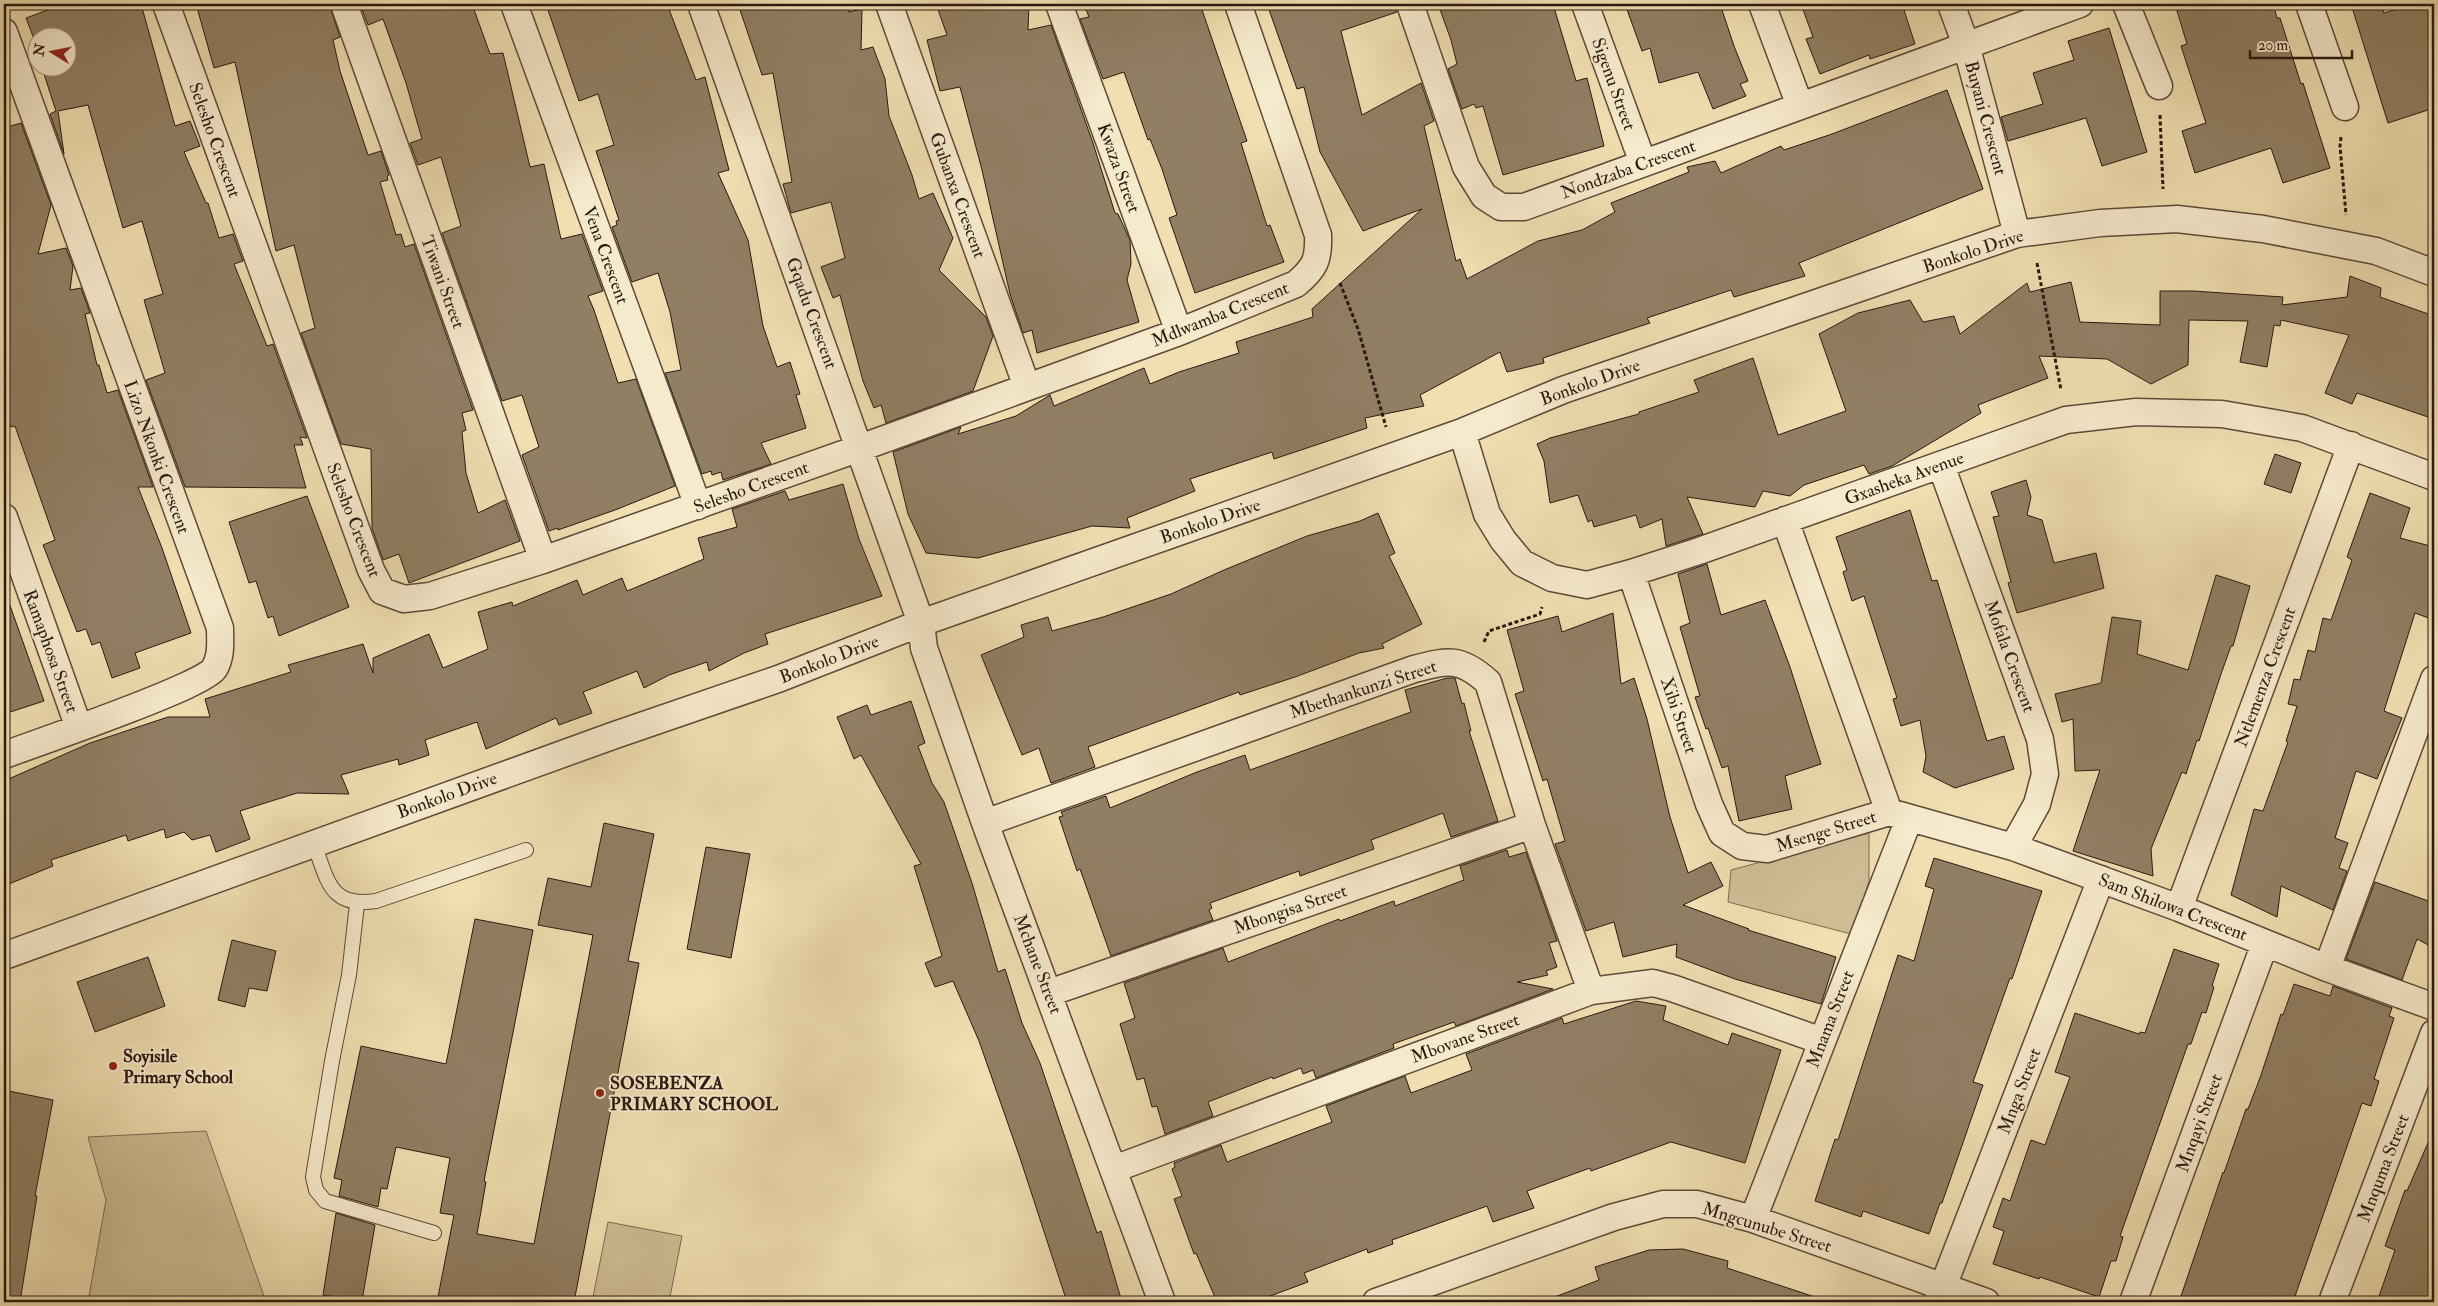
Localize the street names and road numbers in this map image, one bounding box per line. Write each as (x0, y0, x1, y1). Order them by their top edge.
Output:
street label: Sigenu Street (1586, 35, 1641, 134)
street label: Buyani Crescent (1959, 58, 2012, 178)
street label: Selesho Crescent (183, 79, 246, 201)
street label: Kwaza Street (1092, 120, 1145, 216)
street label: Gubanxa Crescent (924, 129, 991, 261)
street label: Nondzaba Crescent (1558, 134, 1699, 205)
street label: Vena Crescent (577, 203, 634, 307)
street label: Bonkolo Drive (1920, 224, 2027, 279)
street label: Tiwani Street (415, 232, 470, 332)
street label: Gqadu Crescent (781, 254, 842, 372)
street label: Mdlwamba Crescent (1148, 276, 1292, 352)
street label: Bonkolo Drive (1537, 354, 1644, 411)
street label: Lizo Nkonki Crescent (118, 377, 195, 537)
street label: Gxasheka Avenue (1841, 446, 1967, 511)
street label: Selesho Crescent (690, 456, 812, 519)
street label: Selesho Crescent (321, 460, 386, 581)
street label: Bonkolo Drive (1157, 493, 1264, 549)
street label: Ramaphosa Street (18, 586, 84, 716)
street label: Mofala Crescent (1979, 597, 2041, 716)
street label: Ntlemenza Crescent (2229, 604, 2302, 750)
street label: Bonkolo Drive (776, 630, 883, 689)
street label: Mbethankunzi Street (1287, 655, 1440, 724)
street label: Xibi Street (1655, 674, 1702, 757)
street label: Bonkolo Drive (394, 767, 501, 824)
street label: Msenge Street (1773, 805, 1879, 858)
street label: Sam Shilowa Crescent (2095, 868, 2251, 947)
street label: Mbongisa Street (1230, 879, 1350, 940)
street label: Mchane Street (1008, 911, 1067, 1018)
street label: Mnama Street (1801, 967, 1860, 1071)
street label: Mbovane Street (1408, 1008, 1523, 1069)
street label: Mnga Street (1993, 1045, 2046, 1137)
street label: Mnqayi Street (2171, 1071, 2228, 1176)
street label: Mnquma Street (2352, 1111, 2415, 1225)
street label: Mngcunube Street (1699, 1197, 1834, 1258)

